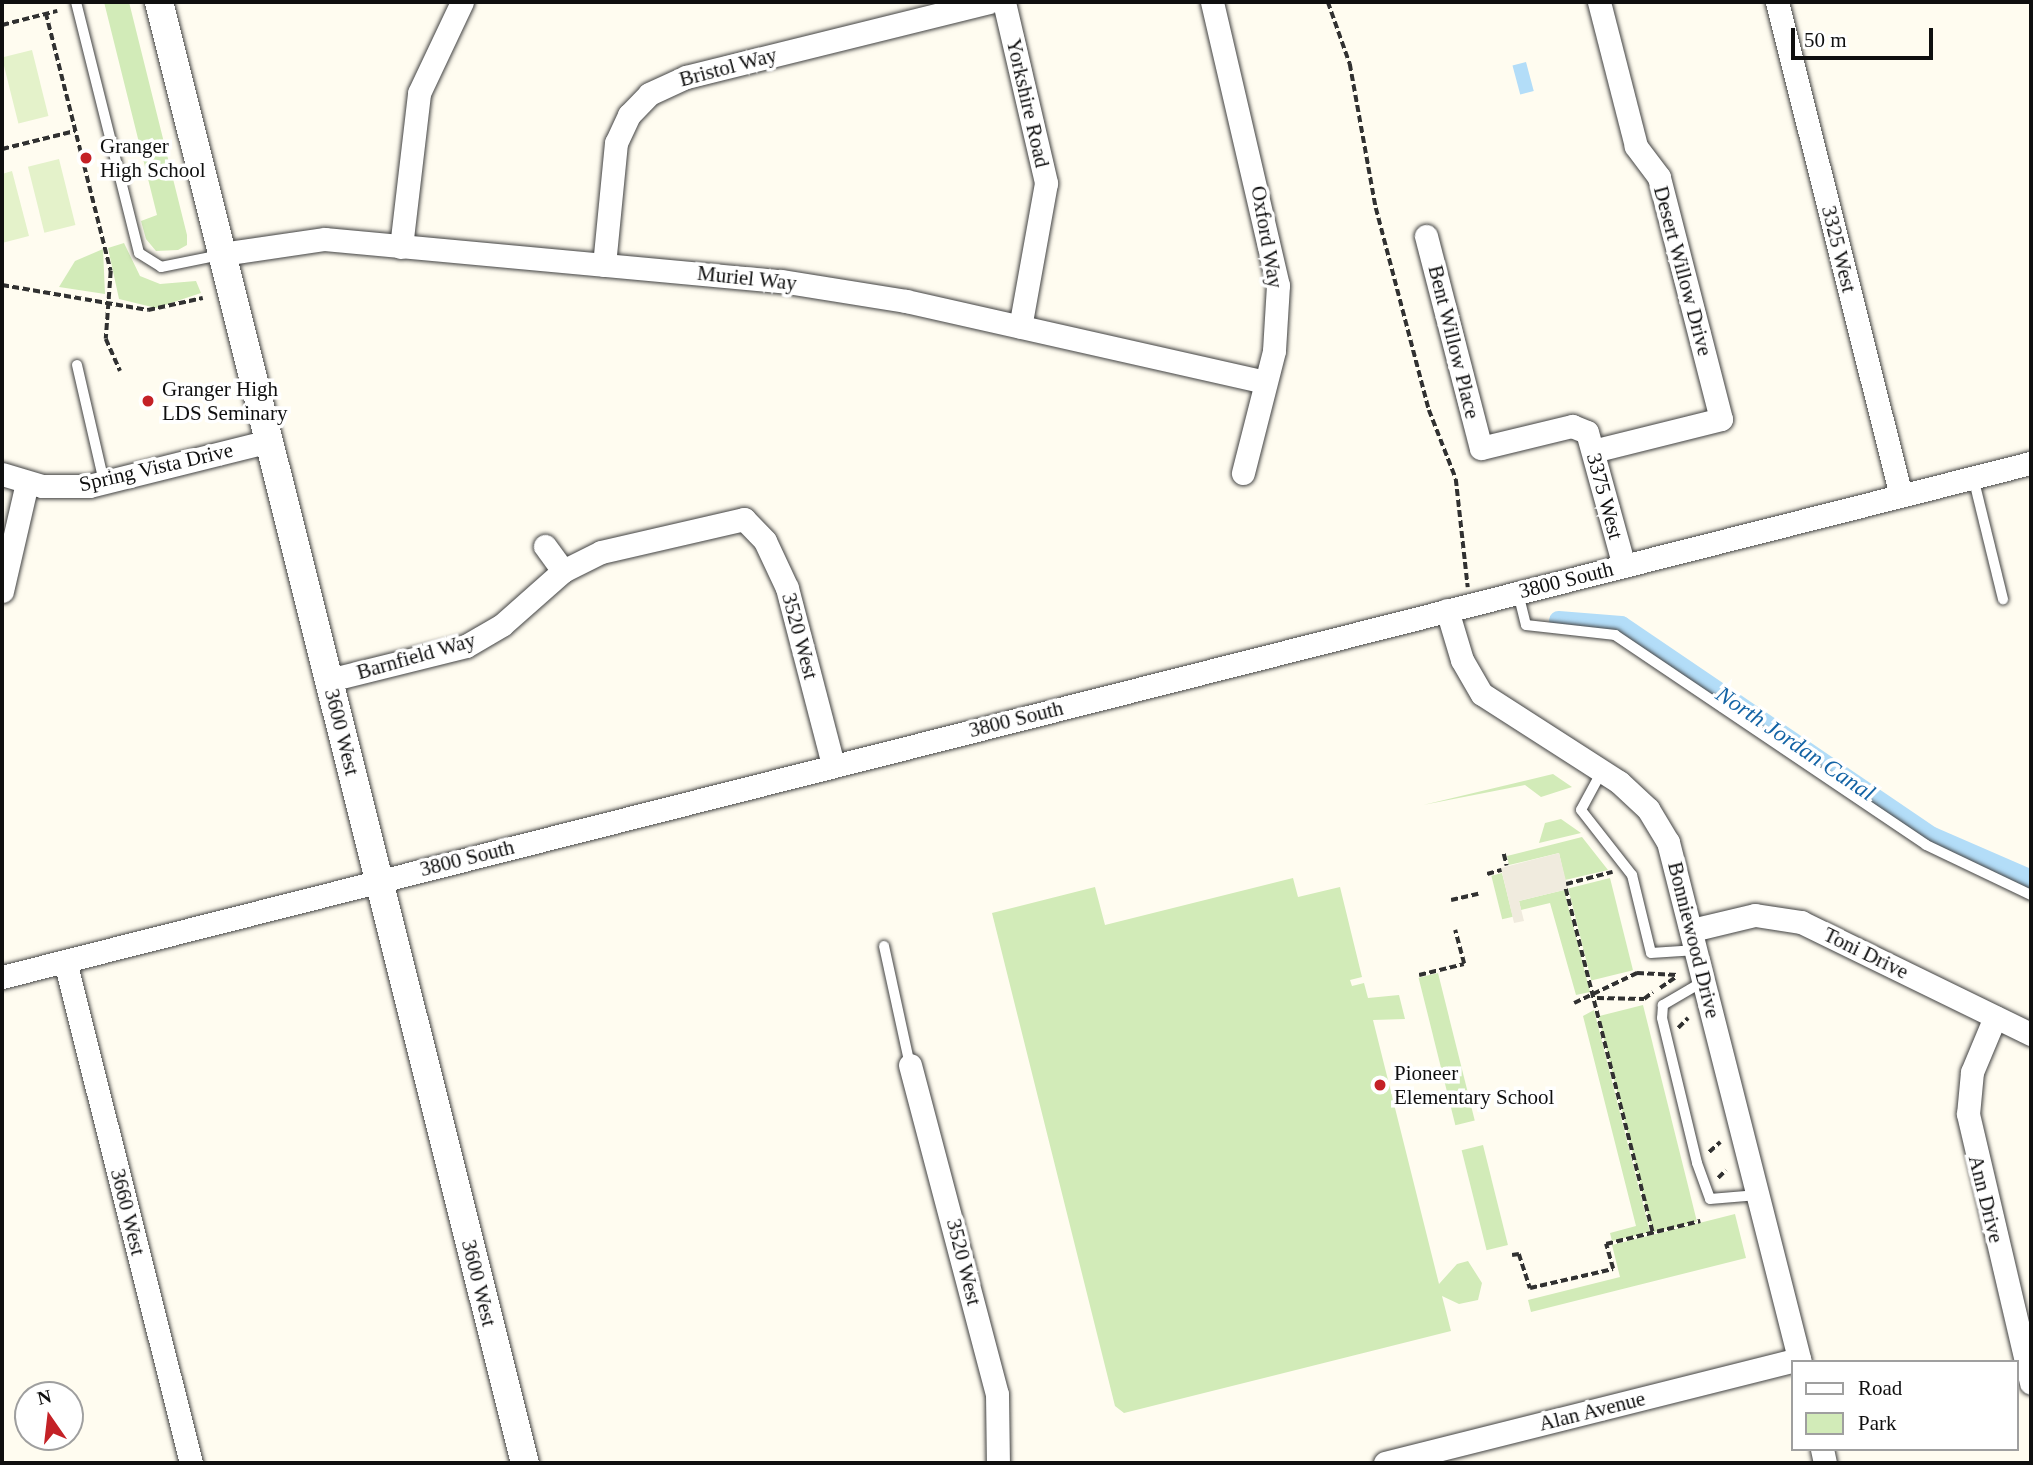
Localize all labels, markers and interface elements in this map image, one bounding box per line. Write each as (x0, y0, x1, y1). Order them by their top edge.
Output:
scale bar (1795, 14, 1937, 58)
text: 50 m (1804, 28, 1847, 52)
street label: Yorkshire Road (1001, 36, 1055, 170)
street label: Bristol Way (676, 42, 780, 92)
place label: Granger High School (100, 133, 206, 183)
marker: Granger High School (78, 150, 94, 166)
street label: Desert Willow Drive (1648, 183, 1718, 359)
street label: Oxford Way (1246, 184, 1288, 290)
street label: 3325 West (1816, 203, 1862, 295)
street label: Muriel Way (696, 260, 798, 296)
street label: Bent Willow Place (1423, 262, 1485, 422)
place label: Granger High LDS Seminary (162, 376, 287, 426)
marker: Granger High LDS Seminary (140, 393, 156, 409)
street label: Spring Vista Drive (76, 437, 236, 497)
street label: 3375 West (1581, 450, 1629, 542)
street label: 3800 South (1516, 556, 1616, 604)
street label: 3520 West (776, 590, 824, 682)
street label: Barnfield Way (354, 627, 478, 685)
water label: North Jordan Canal (1710, 681, 1880, 807)
street label: 3600 West (319, 686, 365, 778)
street label: 3800 South (966, 695, 1066, 743)
street label: 3800 South (417, 834, 517, 882)
street label: Bonniewood Drive (1662, 859, 1726, 1021)
street label: Toni Drive (1819, 922, 1913, 984)
place label: Pioneer Elementary School (1394, 1060, 1554, 1110)
marker: Pioneer Elementary School (1372, 1077, 1388, 1093)
street label: Ann Drive (1963, 1153, 2009, 1245)
street label: 3660 West (105, 1166, 151, 1258)
street label: 3520 West (941, 1216, 987, 1308)
street label: 3600 West (456, 1237, 502, 1329)
legend (1792, 1360, 2019, 1451)
text: Road (1858, 1376, 1902, 1400)
north arrow (14, 1381, 84, 1451)
text: N (35, 1385, 53, 1409)
street label: Alan Avenue (1536, 1385, 1648, 1437)
text: Park (1858, 1411, 1897, 1435)

